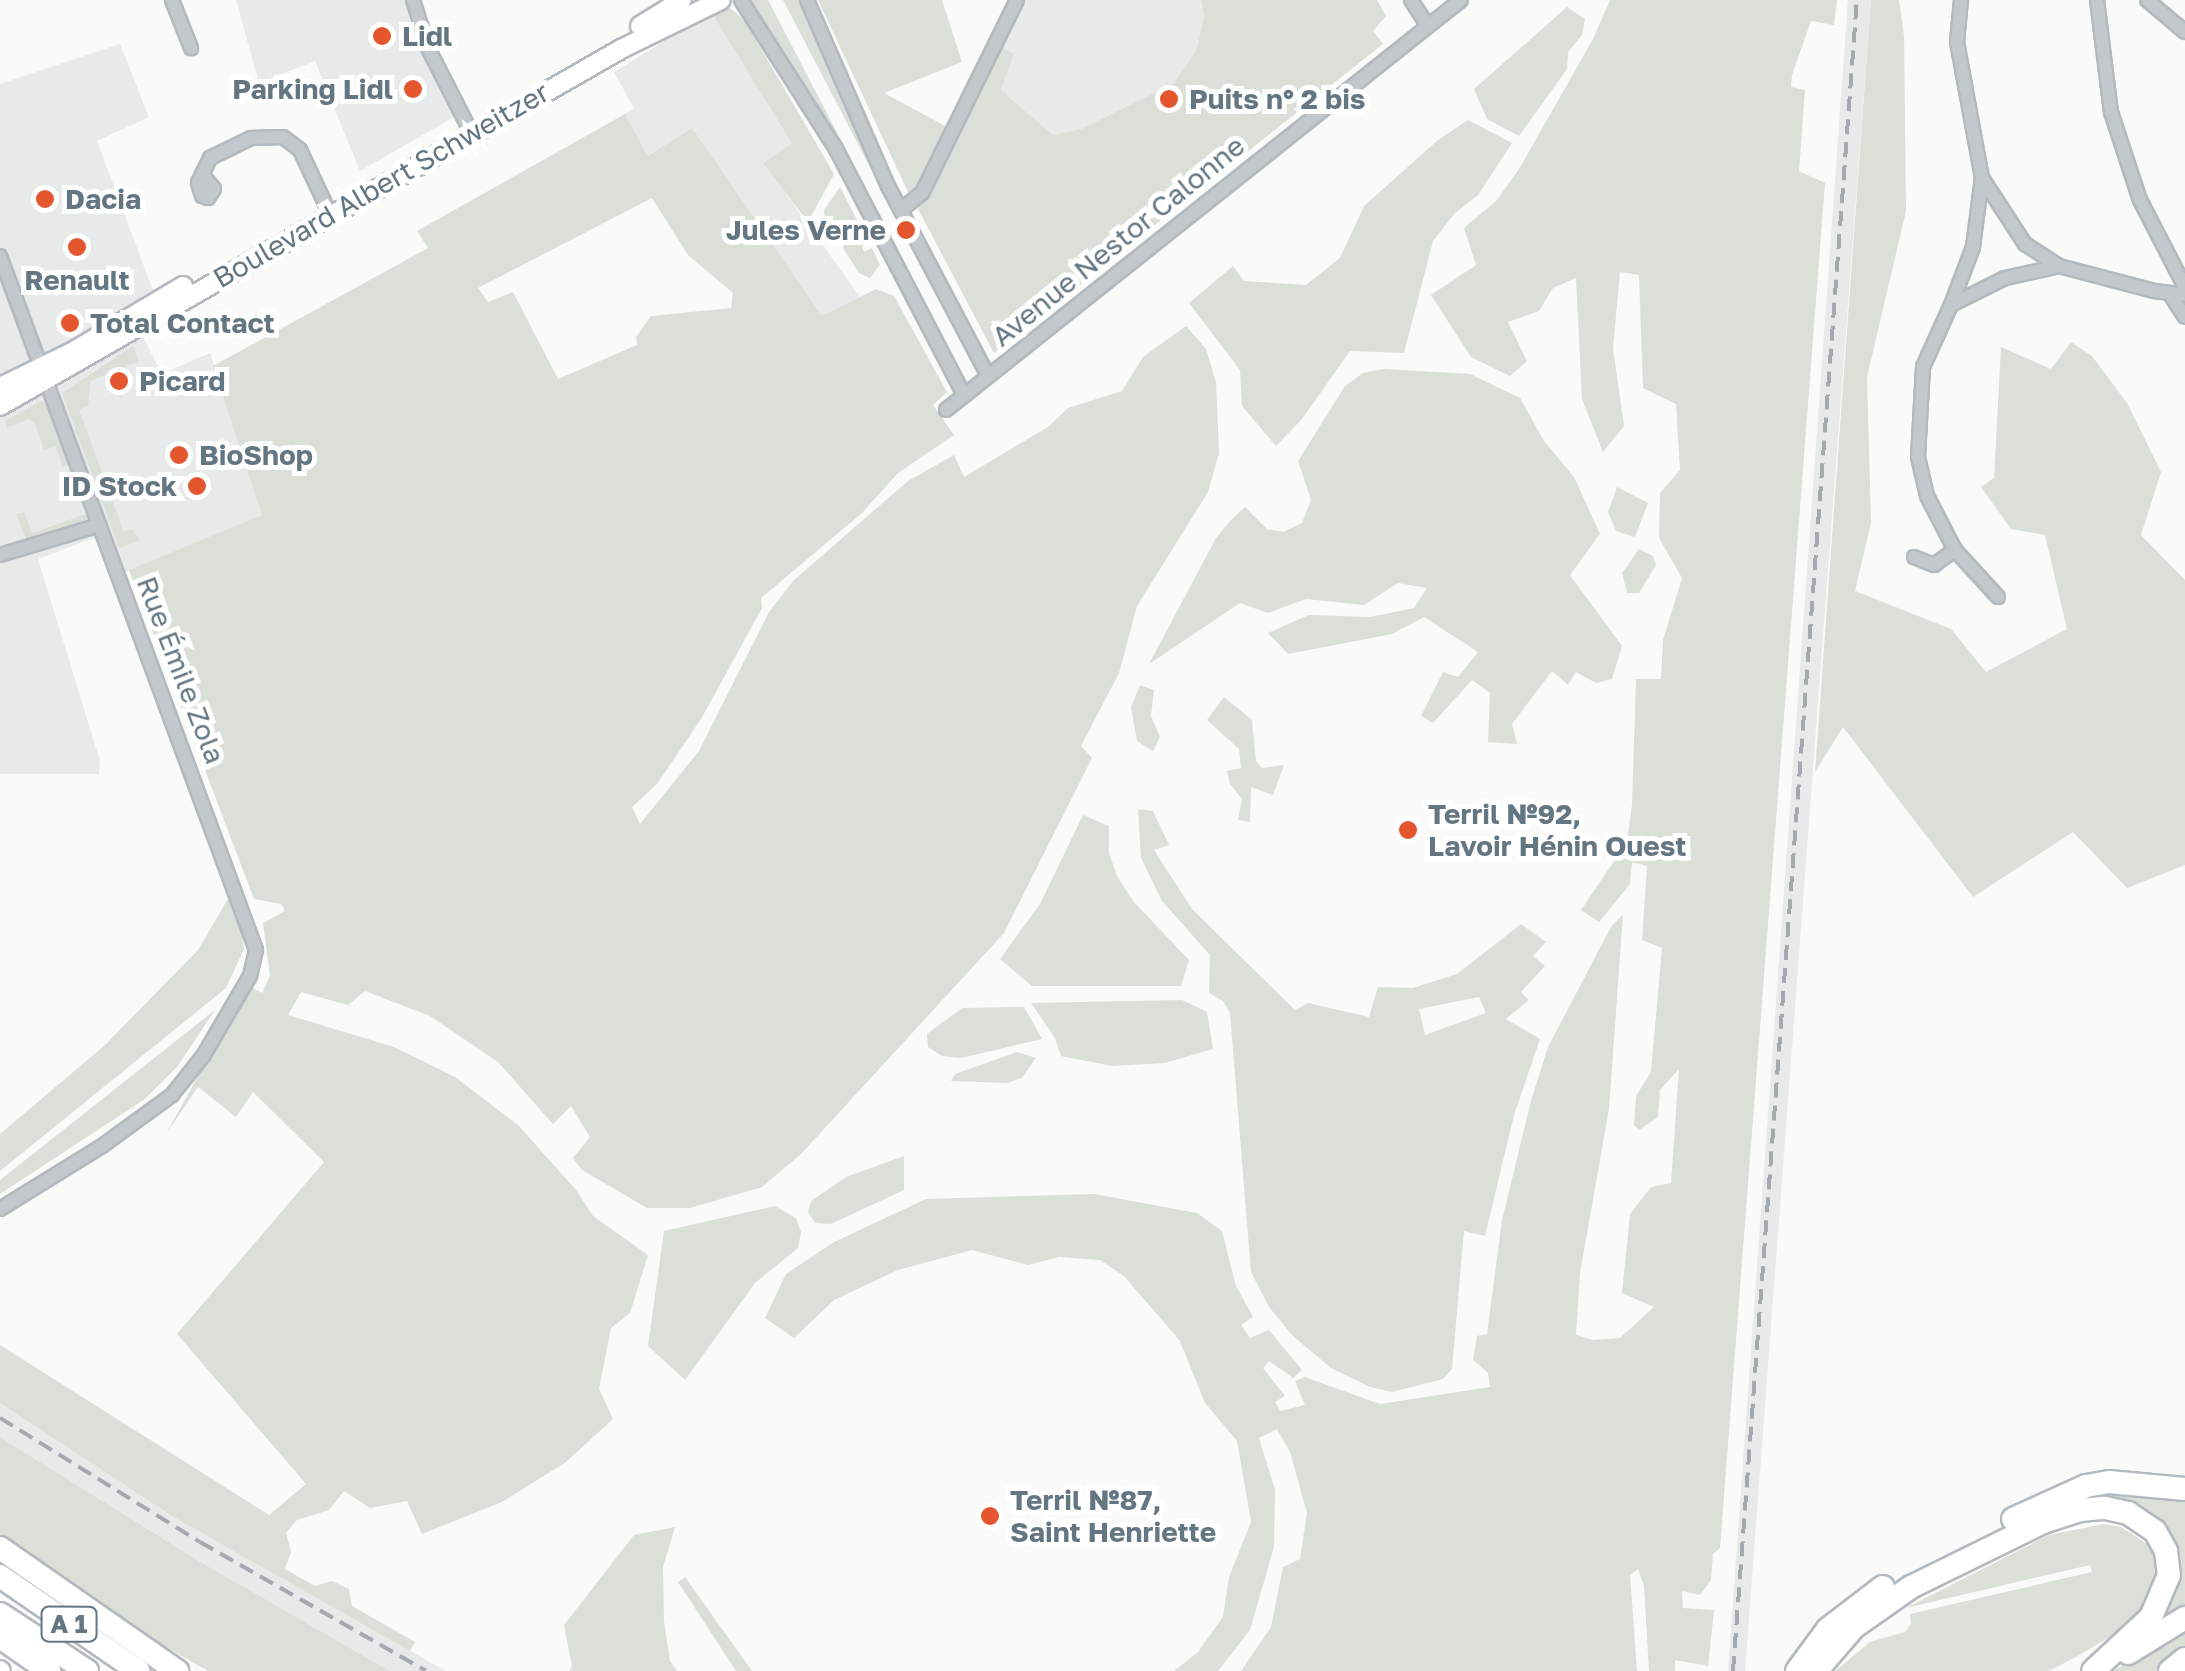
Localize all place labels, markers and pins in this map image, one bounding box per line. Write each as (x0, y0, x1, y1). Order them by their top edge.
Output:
place label: Lidl (402, 19, 452, 53)
marker: Lidl (371, 25, 393, 47)
place label: Parking Lidl (232, 72, 393, 106)
marker: Parking Lidl (402, 78, 424, 100)
place label: Puits n° 2 bis (1189, 82, 1365, 116)
marker: Puits n° 2 bis (1158, 88, 1180, 110)
place label: Dacia (65, 182, 141, 216)
marker: Dacia (34, 188, 56, 210)
place label: Jules Verne (726, 213, 886, 247)
marker: Jules Verne (895, 219, 917, 241)
marker: Renault (66, 236, 88, 258)
place label: Renault (24, 263, 130, 297)
place label: Total Contact (90, 306, 275, 340)
marker: Total Contact (59, 312, 81, 334)
place label: Picard (139, 364, 225, 398)
marker: Picard (108, 370, 130, 392)
place label: BioShop (199, 438, 313, 472)
marker: BioShop (168, 444, 190, 466)
place label: ID Stock (62, 469, 177, 503)
marker: ID Stock (186, 475, 208, 497)
place label: Terril №92, Lavoir Hénin Ouest (1428, 797, 1687, 863)
marker: Terril №92, Lavoir Hénin Ouest (1397, 819, 1419, 841)
place label: Terril №87, Saint Henriette (1010, 1483, 1216, 1549)
marker: Terril №87, Saint Henriette (979, 1505, 1001, 1527)

